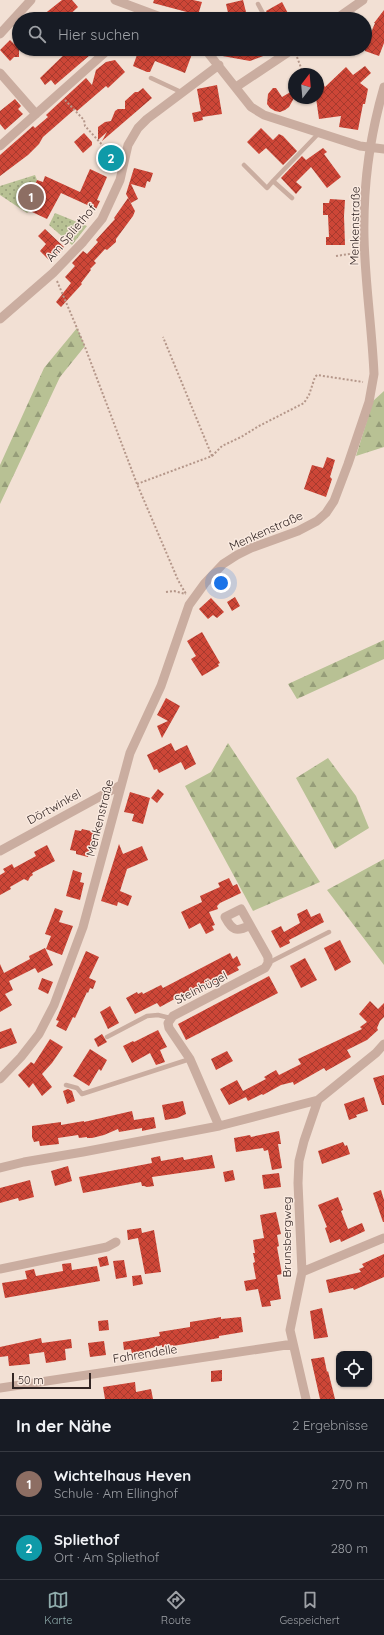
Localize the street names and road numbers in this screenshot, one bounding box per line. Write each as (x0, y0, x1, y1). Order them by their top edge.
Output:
street label: Menkenstraße (346, 186, 363, 266)
street label: Am Spliethof (42, 200, 99, 265)
street label: Menkenstraße (227, 508, 305, 553)
street label: Menkenstraße (83, 778, 116, 858)
street label: Dörtwinkel (24, 786, 83, 827)
street label: Steinhügel (172, 968, 230, 1007)
street label: Brunsbergweg (279, 1196, 294, 1278)
street label: Fahrendelle (112, 1341, 178, 1366)

